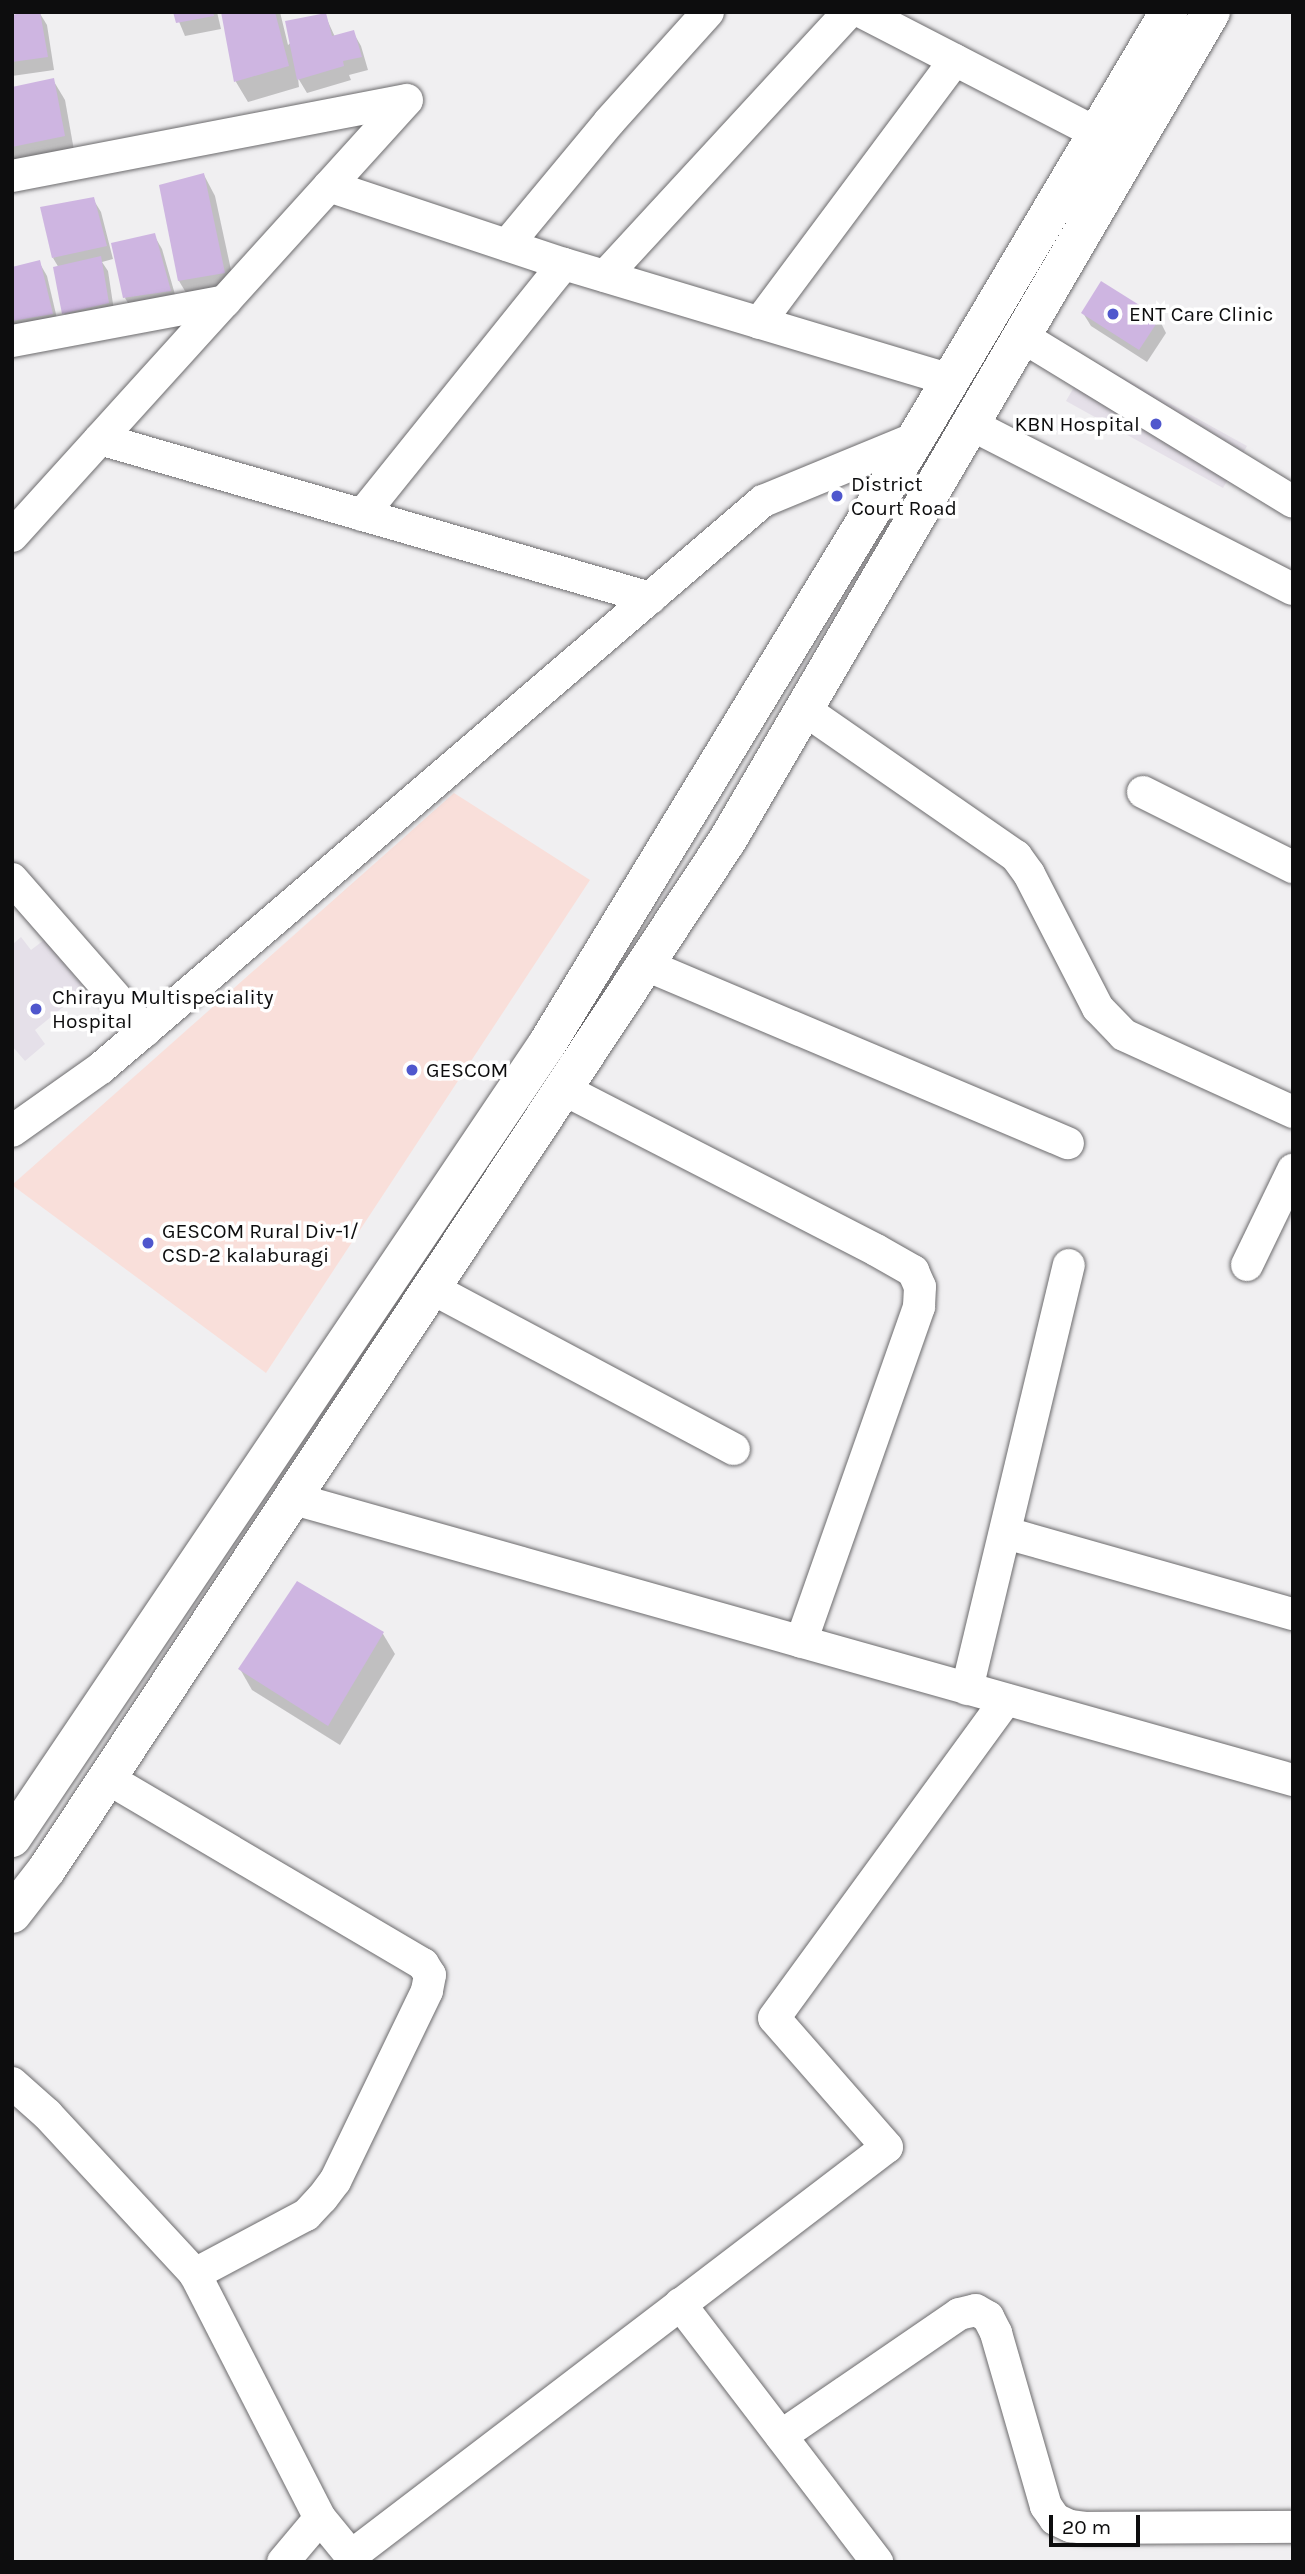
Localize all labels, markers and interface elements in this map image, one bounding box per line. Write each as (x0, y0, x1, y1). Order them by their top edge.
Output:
place label: ENT Care Clinic (1129, 301, 1273, 327)
marker: ENT Care Clinic (1103, 304, 1123, 324)
place label: KBN Hospital (1014, 411, 1140, 437)
marker: KBN Hospital (1146, 414, 1166, 434)
place label: District Court Road (851, 471, 957, 521)
marker: District Court Road (829, 488, 845, 504)
place label: Chirayu Multispeciality Hospital (52, 984, 274, 1034)
marker: Chirayu Multispeciality Hospital (26, 999, 46, 1019)
place label: GESCOM (426, 1057, 508, 1083)
marker: GESCOM (404, 1062, 420, 1078)
place label: GESCOM Rural Div-1/ CSD-2 kalaburagi (162, 1218, 359, 1268)
marker: GESCOM Rural Div-1/ CSD-2 kalaburagi (140, 1235, 156, 1251)
scale bar (1053, 2500, 1144, 2544)
text: 20 m (1062, 2515, 1111, 2539)

